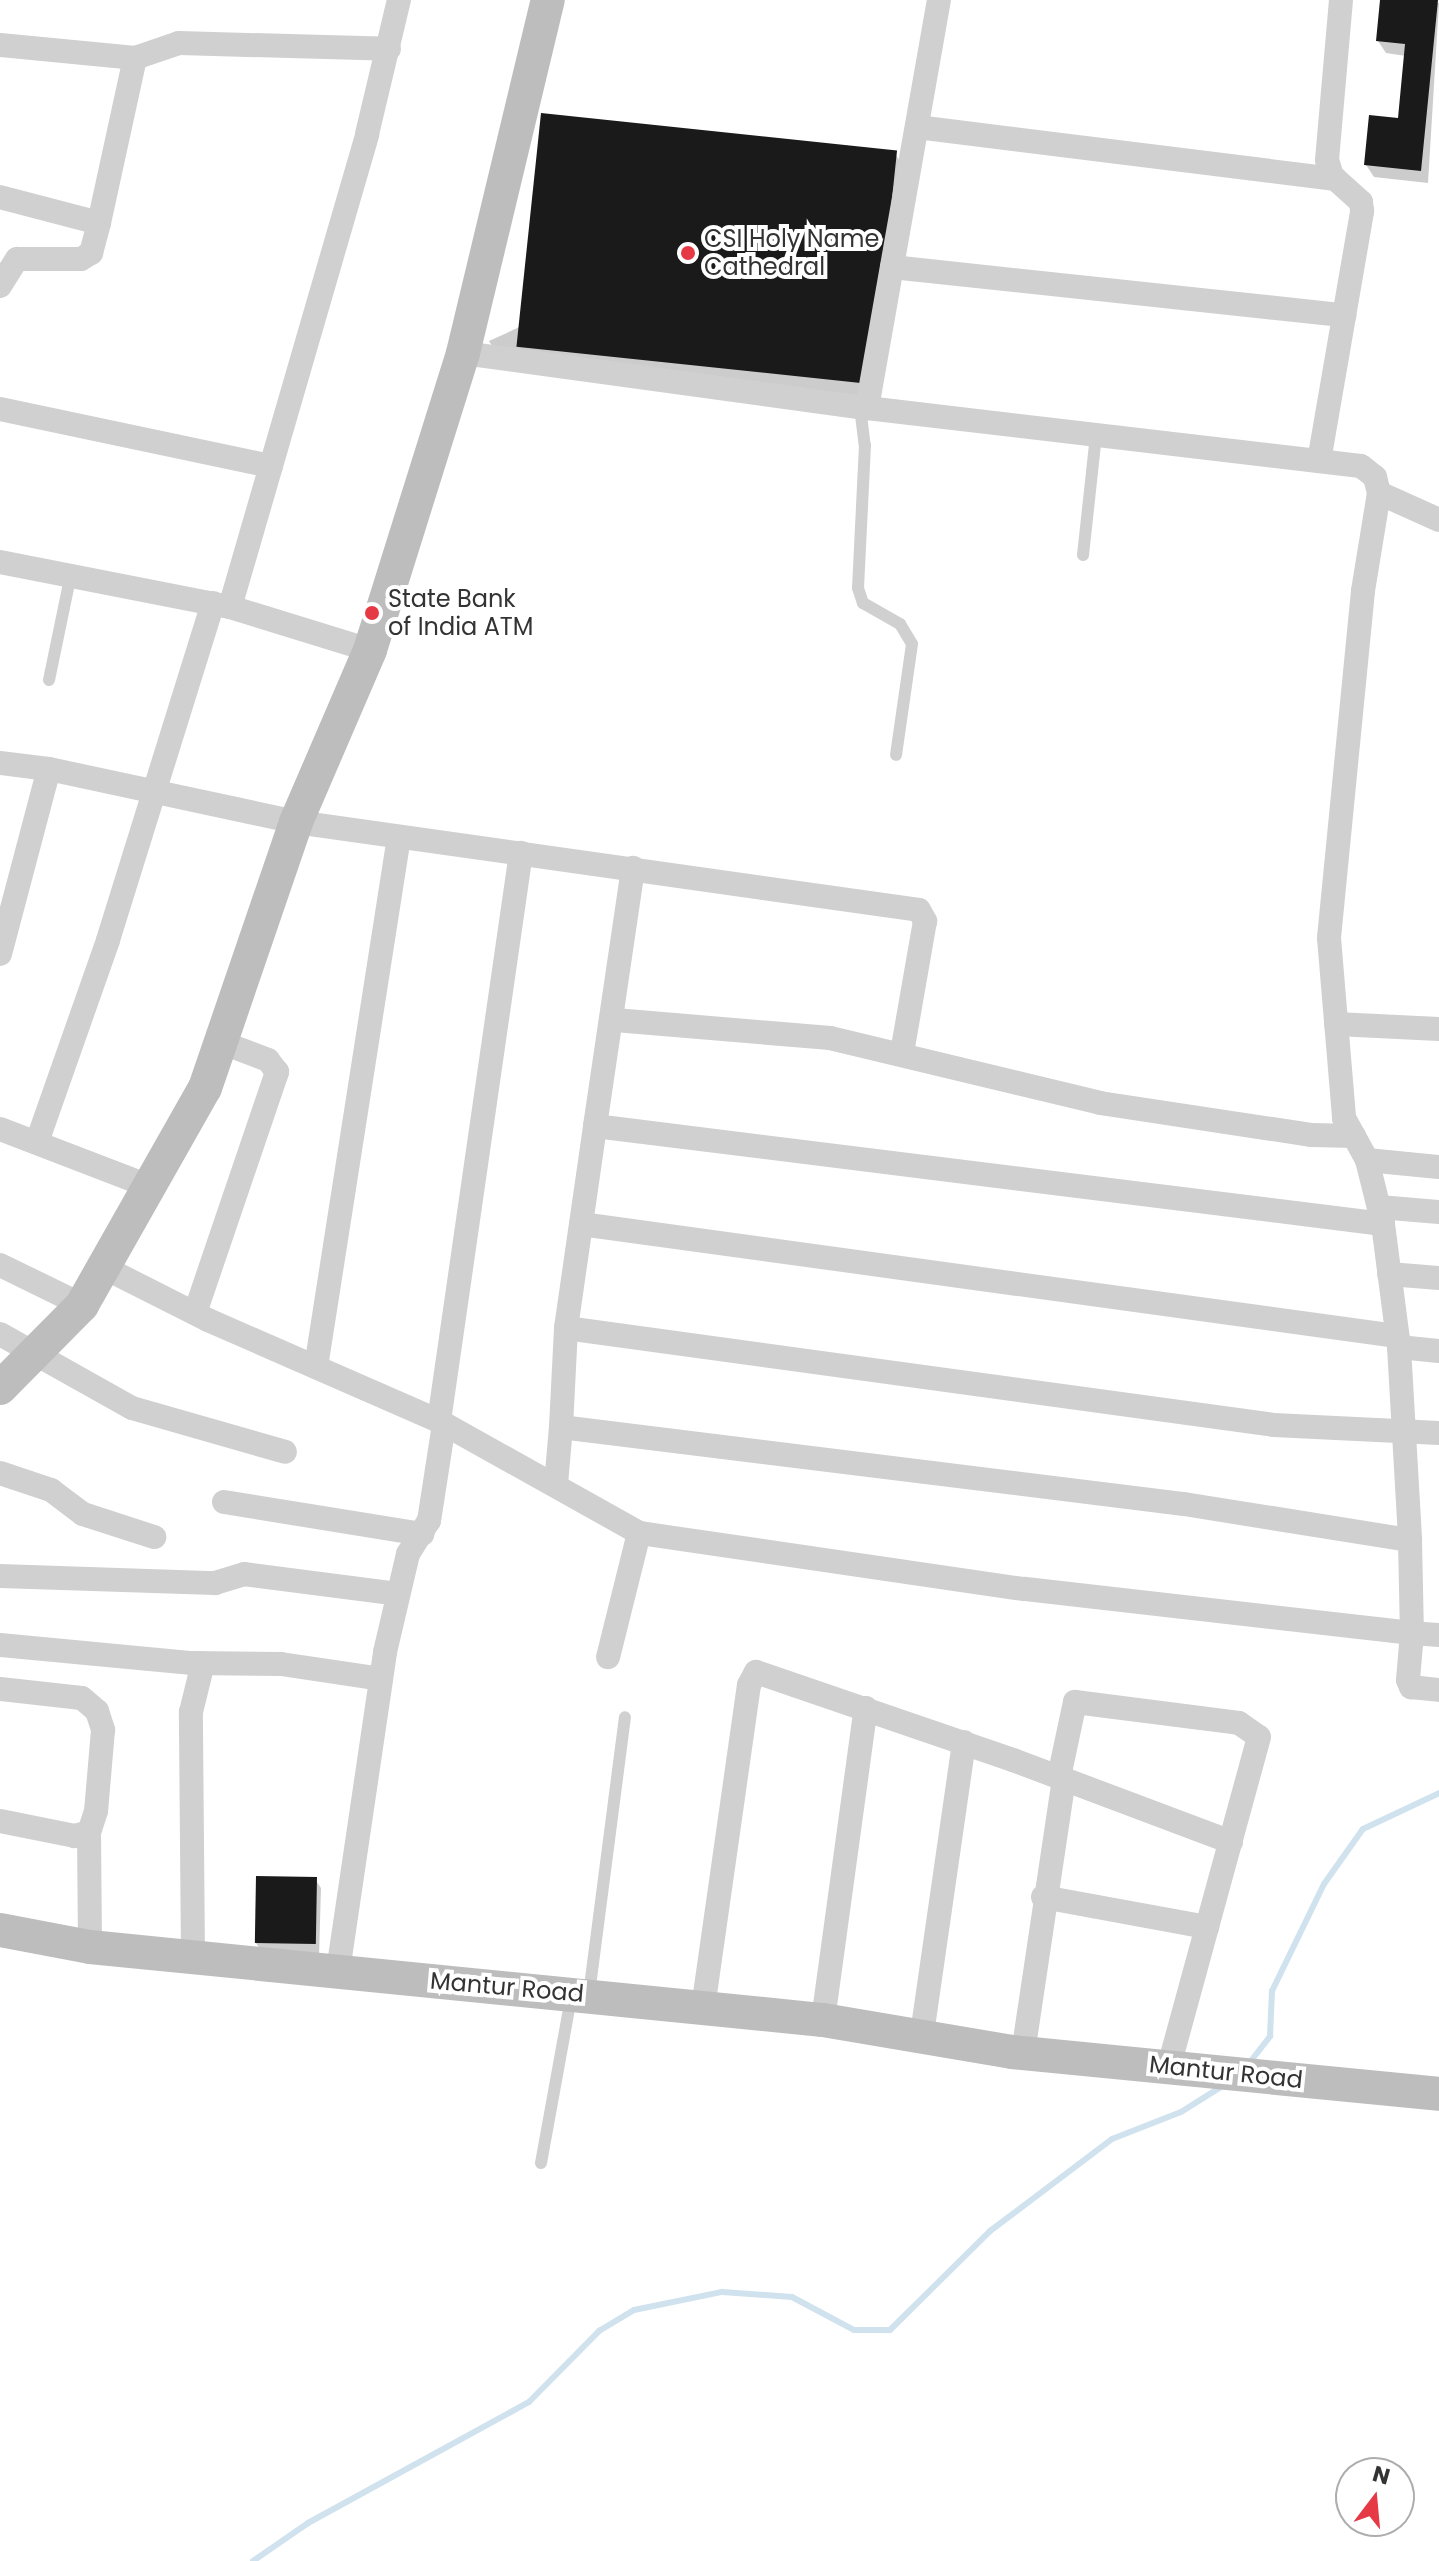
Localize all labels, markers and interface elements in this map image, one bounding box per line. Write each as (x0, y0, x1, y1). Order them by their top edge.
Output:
place label: CSI Holy Name Cathedral (704, 225, 879, 281)
marker: CSI Holy Name Cathedral (679, 244, 697, 262)
place label: State Bank of India ATM (388, 585, 534, 641)
marker: State Bank of India ATM (363, 604, 381, 622)
street label: Mantur Road (429, 1966, 585, 2008)
street label: Mantur Road (1148, 2050, 1304, 2094)
north arrow (1335, 2457, 1415, 2537)
text: N (1369, 2458, 1393, 2493)

